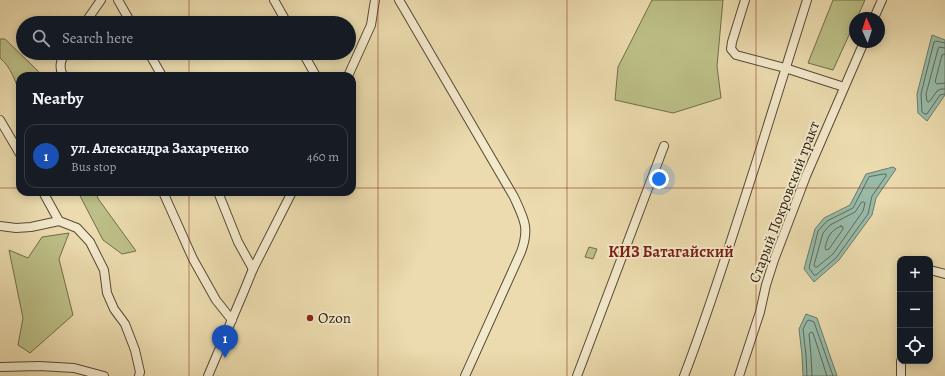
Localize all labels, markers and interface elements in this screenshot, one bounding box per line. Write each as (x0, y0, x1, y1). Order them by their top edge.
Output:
north arrow (849, 12, 885, 48)
search box (16, 16, 356, 60)
icon: search (30, 27, 52, 49)
text: Search here (62, 28, 133, 48)
text: Nearby (32, 87, 83, 110)
street label: Старый Покровский тракт (744, 118, 824, 286)
text: ул. Александра Захарченко (71, 138, 249, 158)
text: 1 (44, 148, 48, 165)
text: 460 m (307, 148, 339, 165)
text: Bus stop (71, 158, 116, 175)
your location (649, 169, 669, 189)
district label: КИЗ Батагайский (608, 241, 734, 263)
map controls (897, 256, 933, 364)
button: + (897, 256, 933, 292)
button: − (897, 292, 933, 328)
place label: Ozon (318, 308, 351, 328)
marker: Ozon (305, 313, 315, 323)
pin: 1 (212, 325, 238, 358)
button: locate (897, 328, 933, 364)

